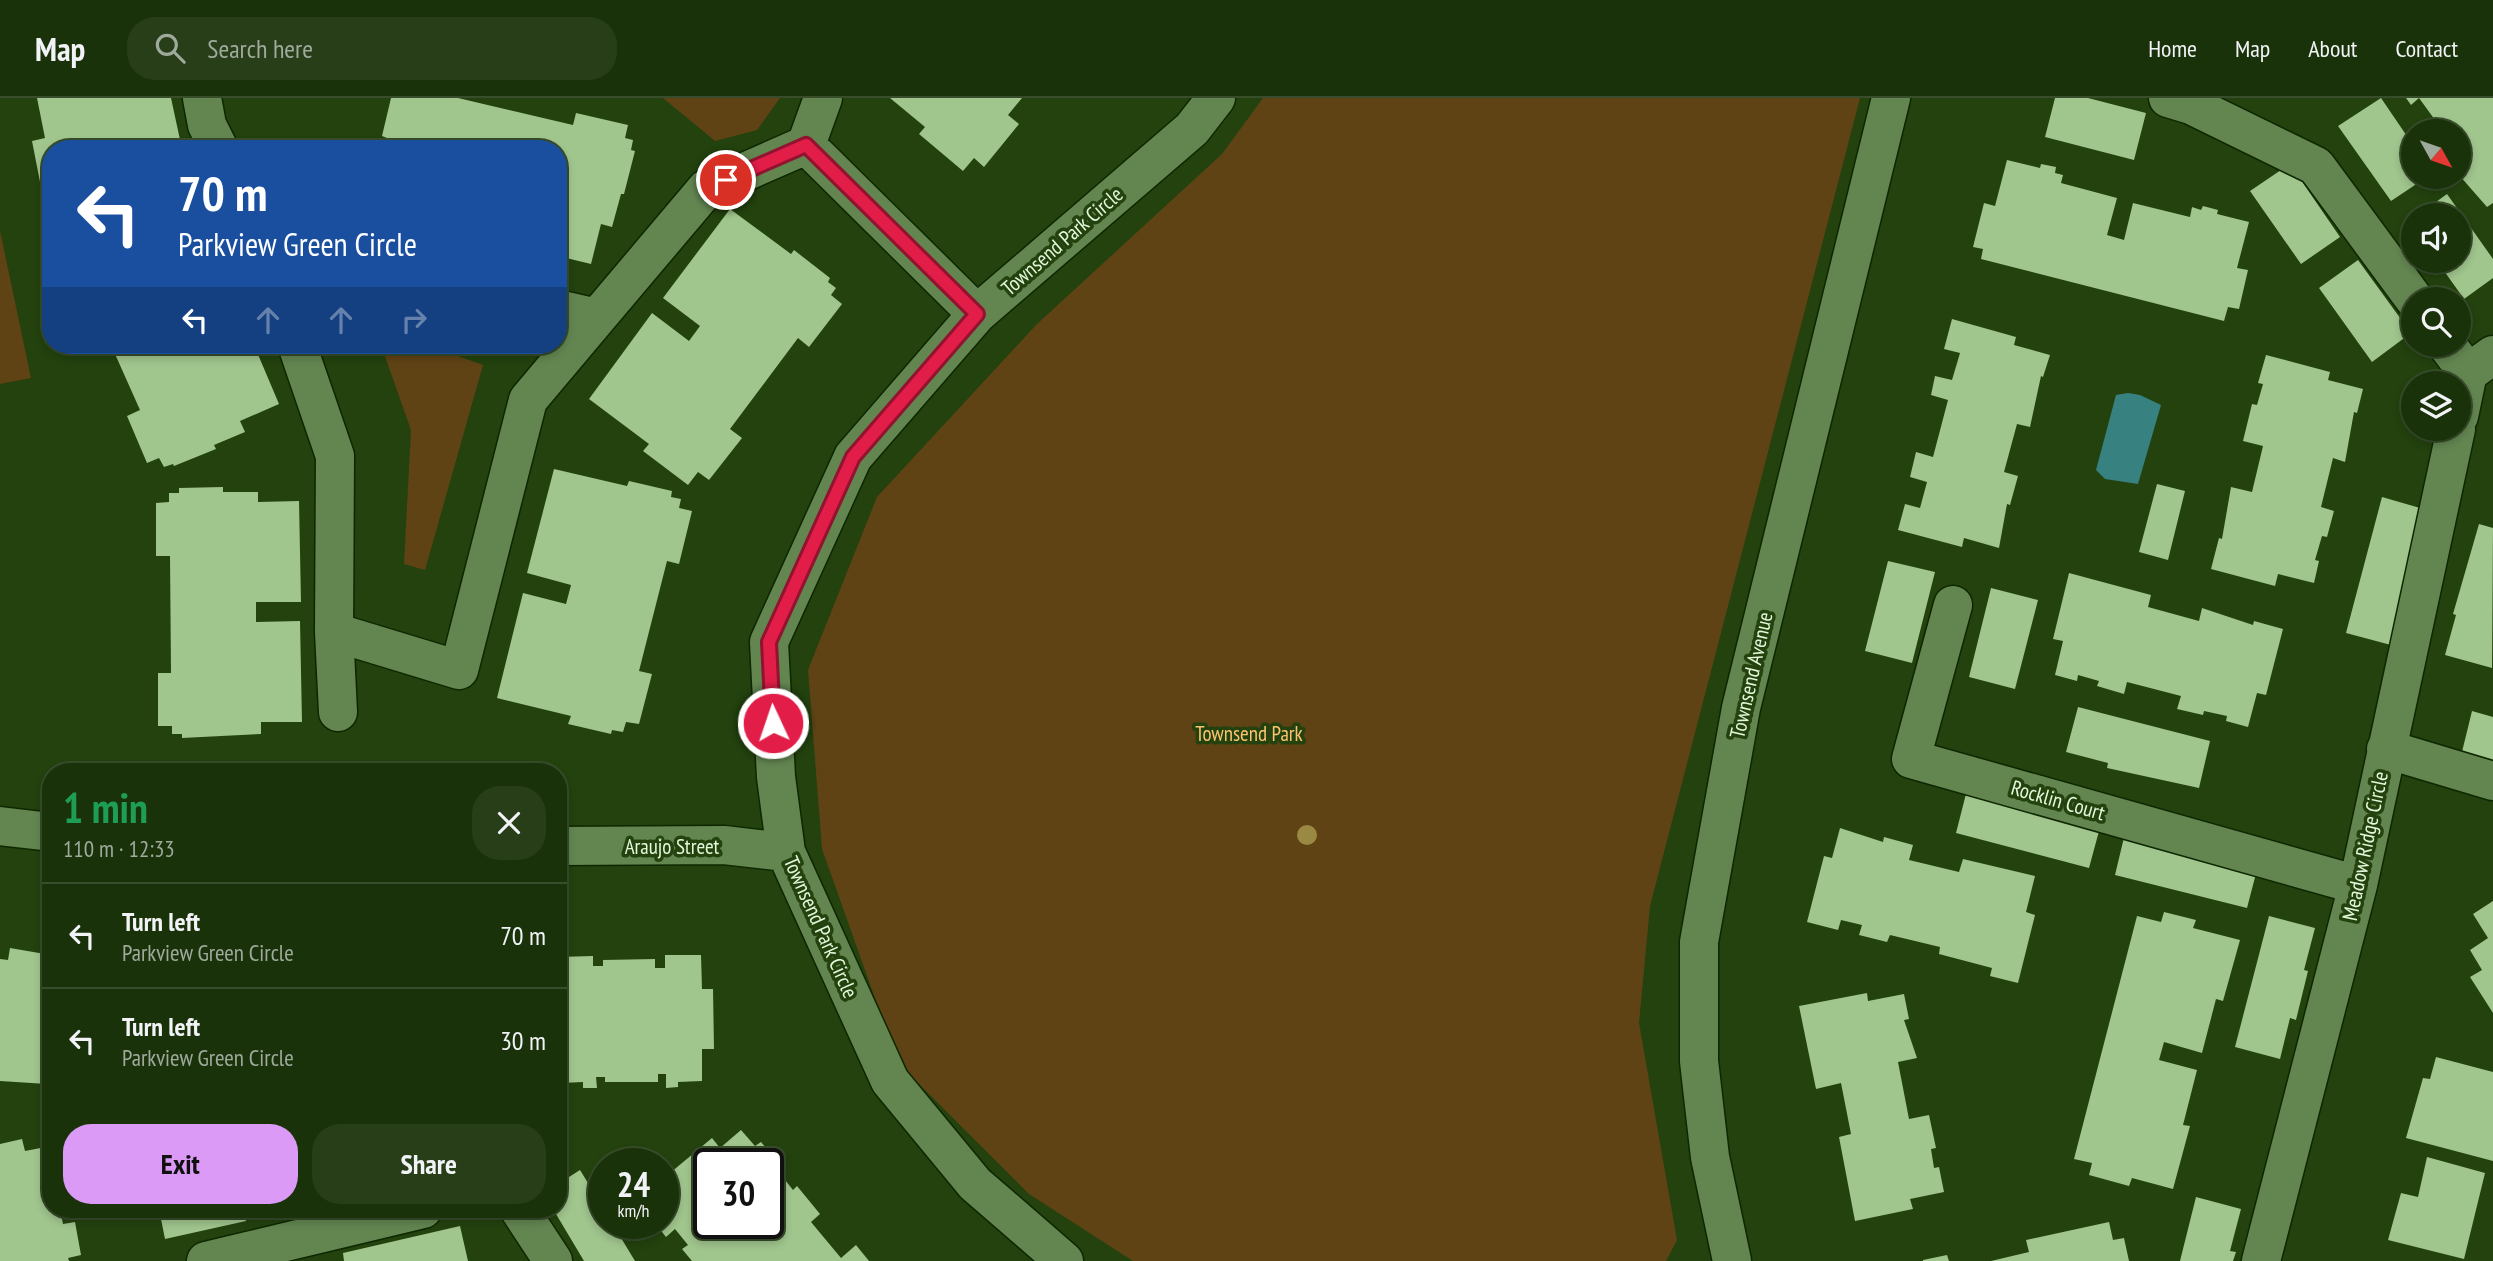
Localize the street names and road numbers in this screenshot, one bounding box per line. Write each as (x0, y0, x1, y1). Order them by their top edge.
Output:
street label: Townsend Park Circle (996, 181, 1128, 301)
street label: Townsend Avenue (1723, 609, 1779, 741)
street label: Meadow Ridge Circle (2336, 769, 2394, 923)
street label: Rocklin Court (2008, 774, 2108, 826)
street label: Araujo Street (625, 833, 720, 860)
street label: Townsend Park Circle (778, 852, 864, 1002)

